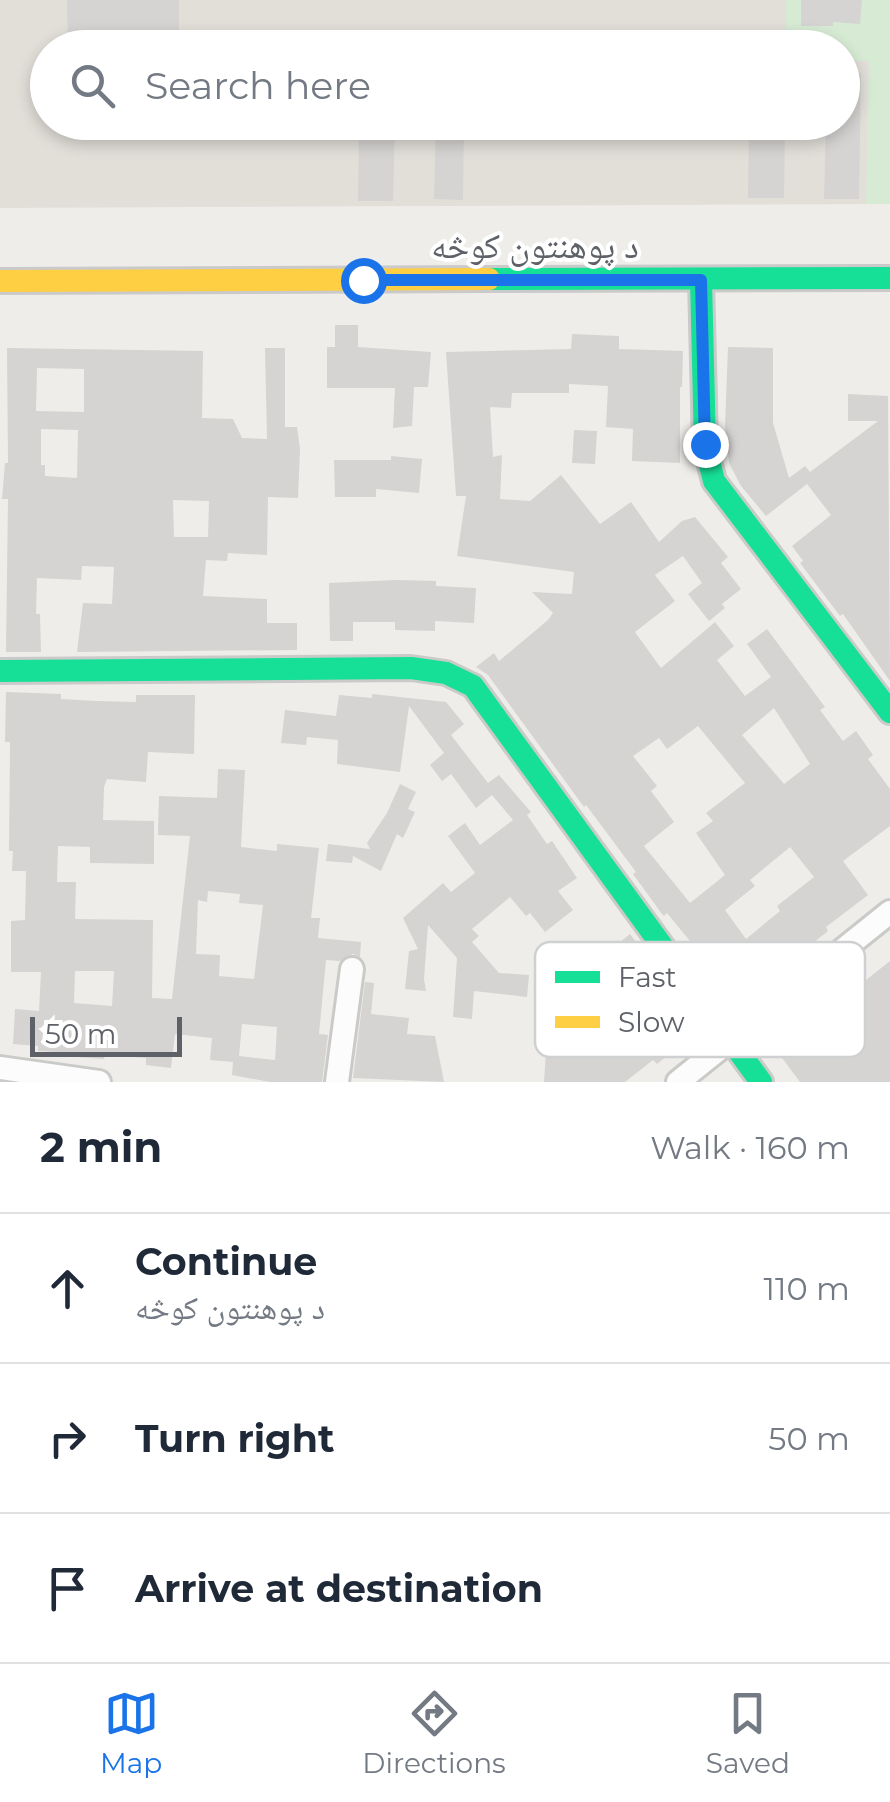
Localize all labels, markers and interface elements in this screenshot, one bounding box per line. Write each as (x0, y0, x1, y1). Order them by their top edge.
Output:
search box (30, 30, 860, 140)
icon: search (65, 58, 120, 113)
text: Search here (145, 62, 371, 109)
street label: د پوهنتون کوڅه (431, 224, 639, 267)
route start (341, 258, 387, 304)
route end (683, 422, 729, 468)
legend (535, 942, 865, 1057)
text: Fast (618, 960, 677, 994)
text: Slow (618, 1005, 685, 1039)
scale bar (30, 1012, 182, 1056)
text: 50 m (45, 1017, 116, 1051)
text: 2 min (40, 1121, 162, 1173)
text: Walk · 160 m (650, 1128, 850, 1167)
text: Continue (135, 1238, 317, 1285)
icon: ahead (40, 1261, 95, 1316)
text: 110 m (763, 1269, 850, 1308)
text: د پوهنتون کوڅه (135, 1288, 325, 1327)
icon: right (40, 1411, 95, 1466)
text: Turn right (135, 1415, 334, 1462)
text: 50 m (768, 1419, 850, 1458)
icon: arrive (40, 1561, 95, 1616)
text: Arrive at destination (135, 1565, 543, 1612)
tab: Map (100, 1686, 162, 1780)
tab: Directions (362, 1686, 506, 1780)
tab: Saved (706, 1686, 790, 1780)

